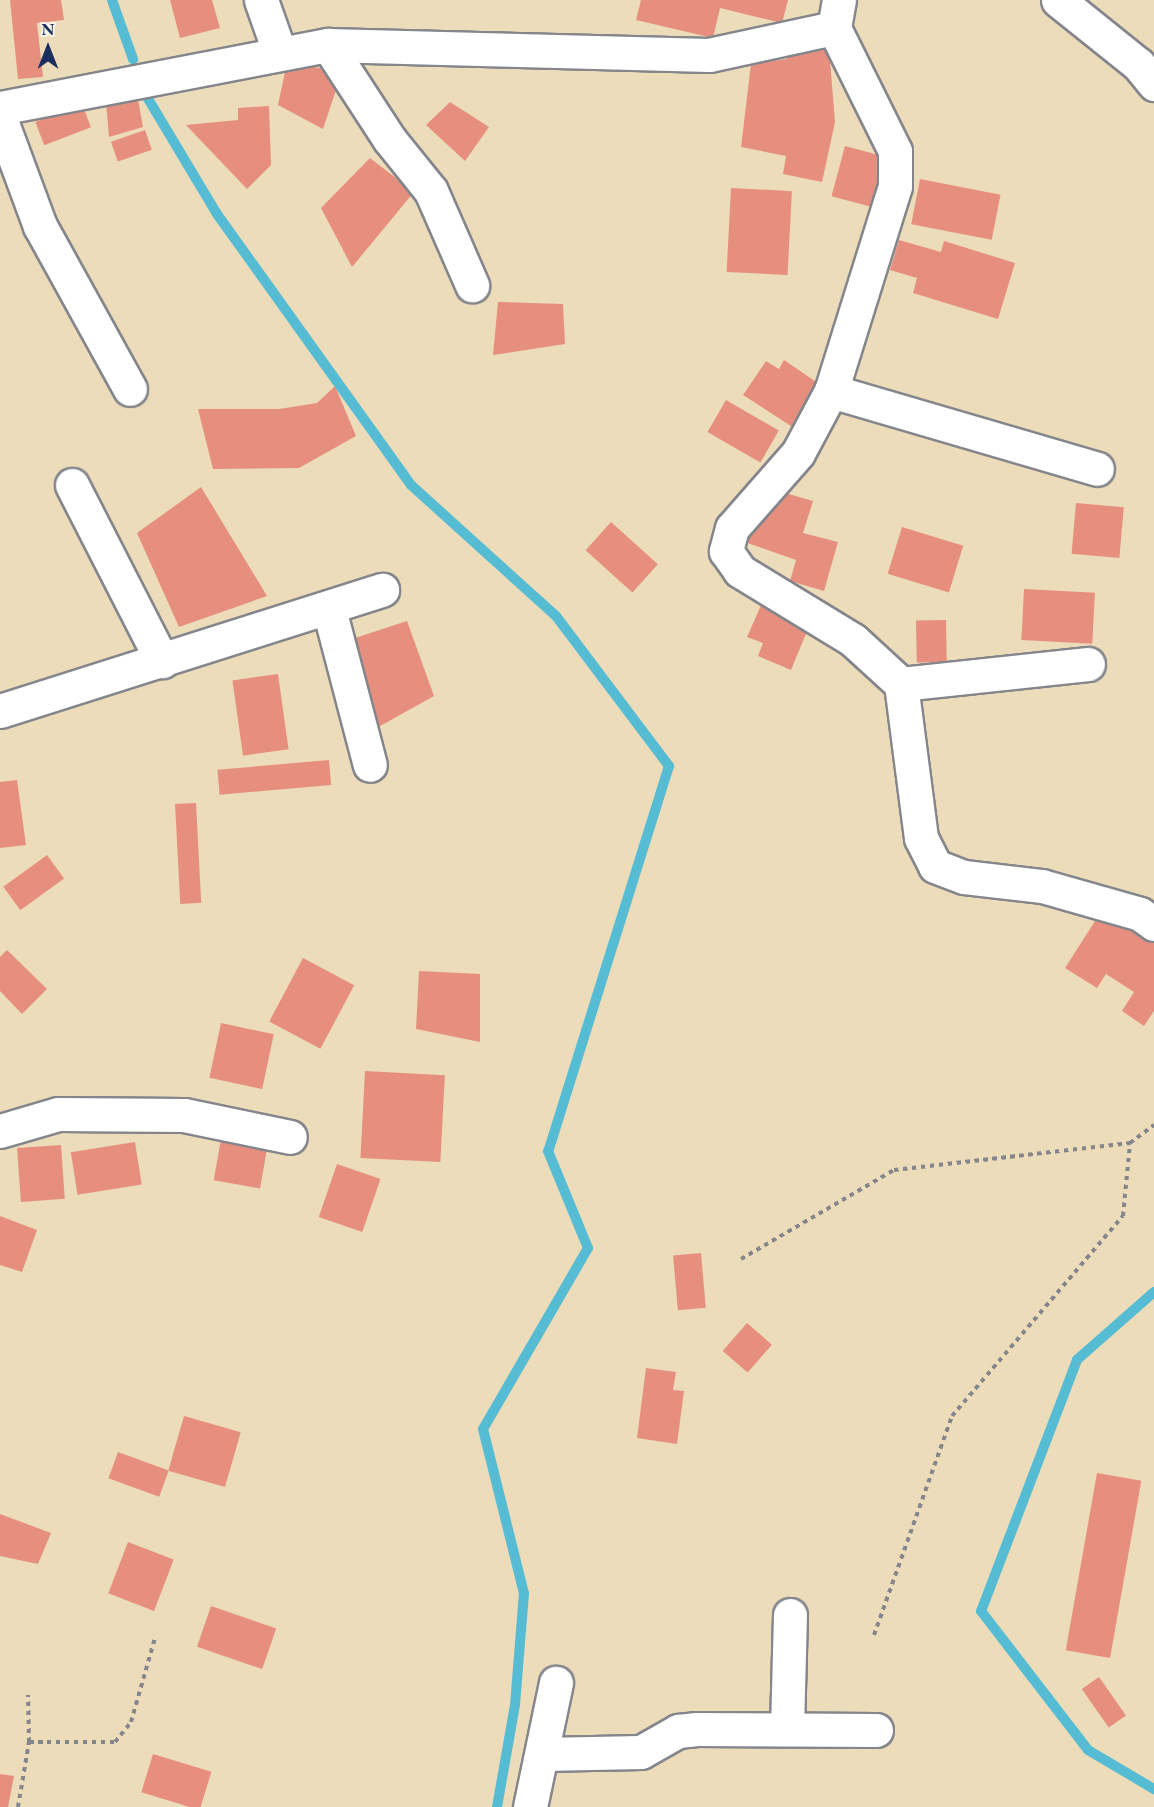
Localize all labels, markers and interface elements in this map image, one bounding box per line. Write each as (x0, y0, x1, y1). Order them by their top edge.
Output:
north arrow (18, 18, 78, 78)
text: N (42, 19, 54, 40)

